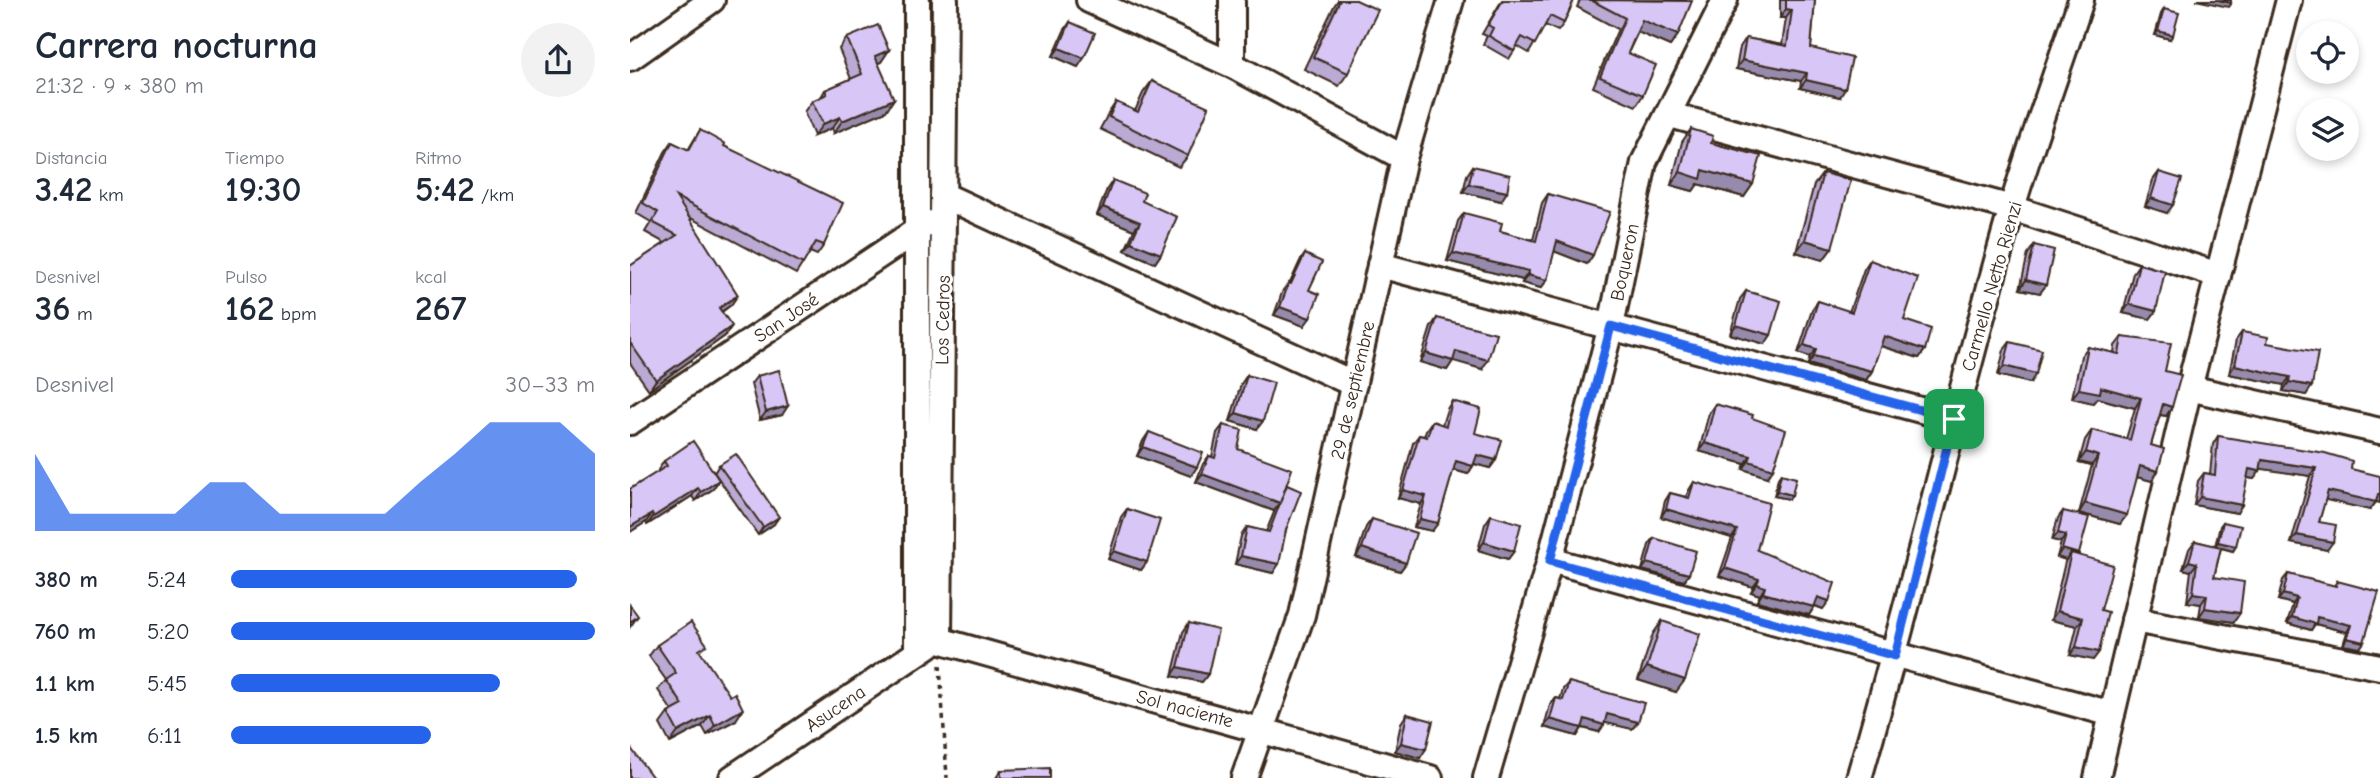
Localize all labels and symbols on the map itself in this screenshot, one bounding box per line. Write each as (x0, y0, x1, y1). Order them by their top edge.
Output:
street label: Carmello Netto Rienzi (1957, 199, 2027, 374)
street label: Boqueron (1606, 221, 1644, 303)
street label: Los Cedros (931, 275, 955, 365)
street label: San José (750, 288, 823, 347)
street label: 29 de septiembre (1326, 319, 1380, 462)
pin (1924, 389, 1984, 449)
street label: Asucena (801, 681, 870, 737)
street label: Sol naciente (1134, 685, 1236, 732)

